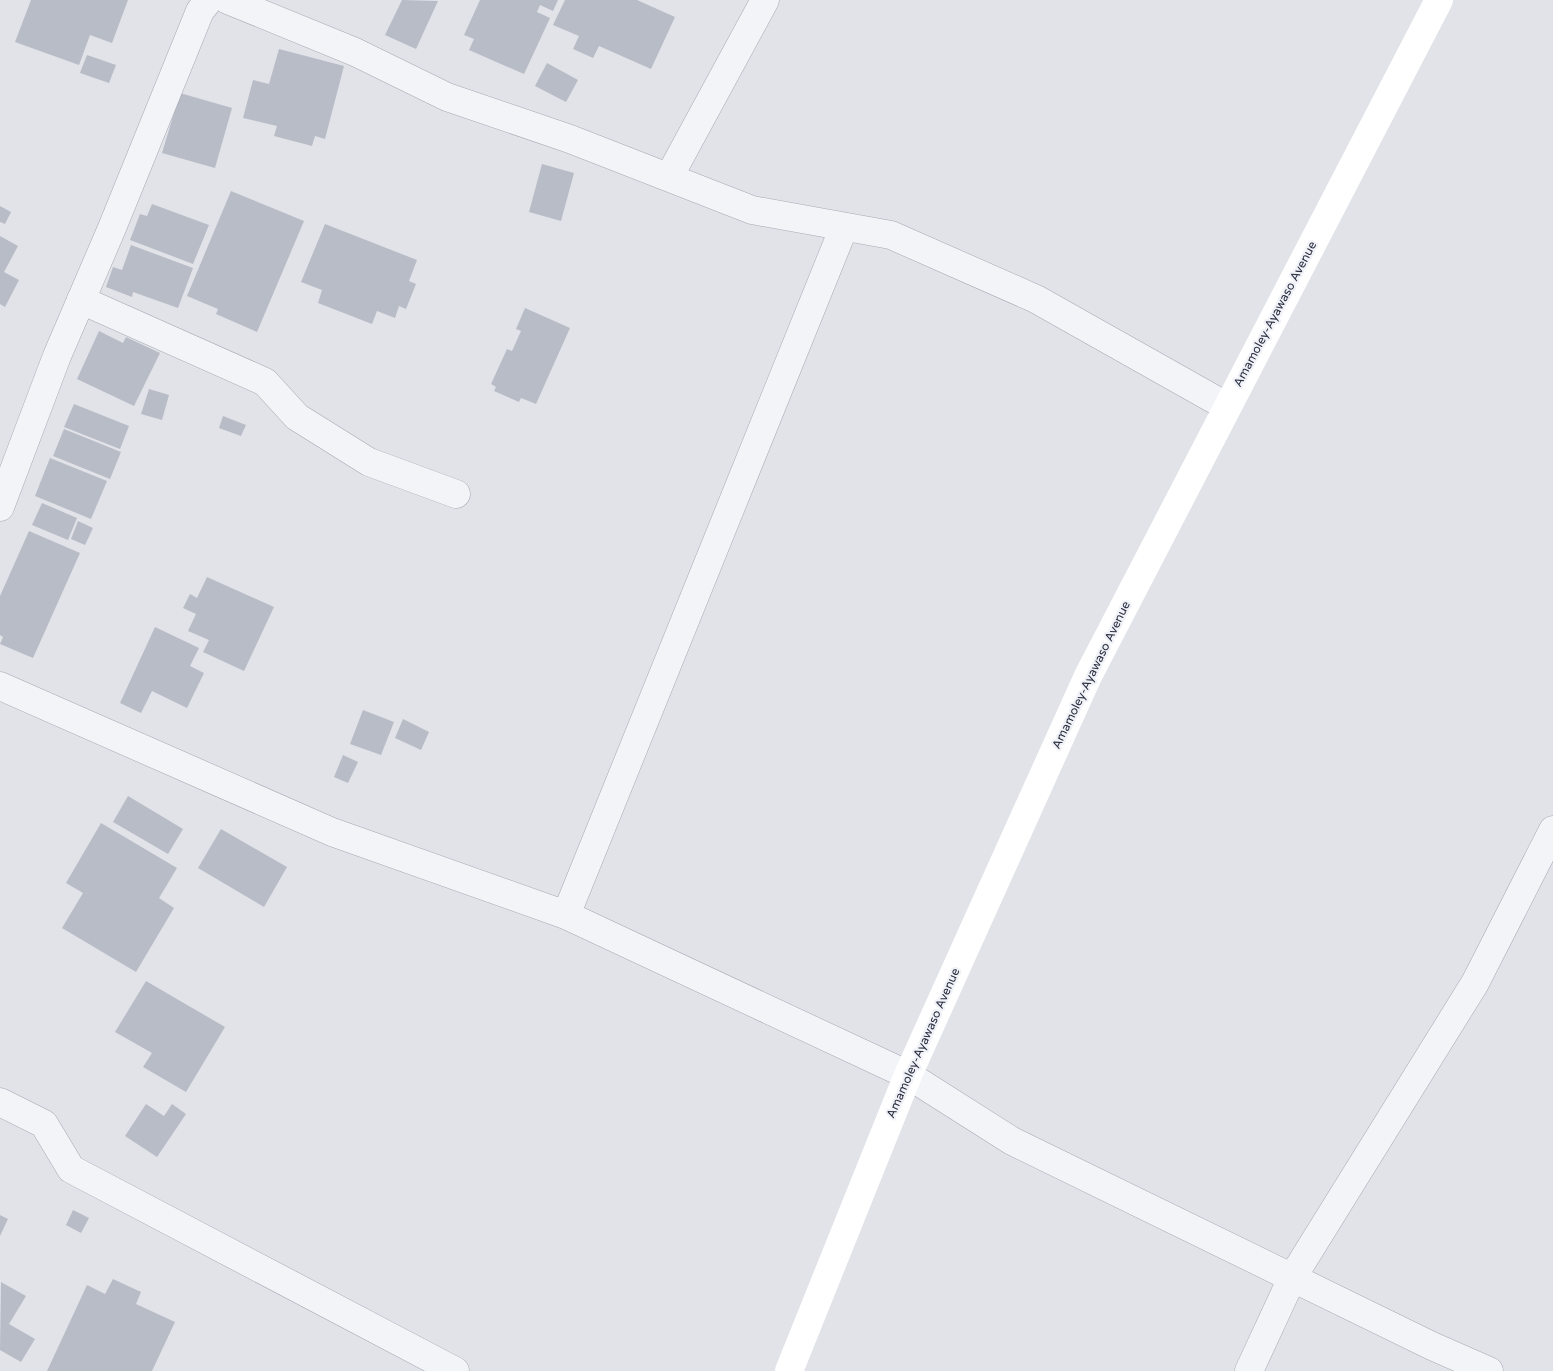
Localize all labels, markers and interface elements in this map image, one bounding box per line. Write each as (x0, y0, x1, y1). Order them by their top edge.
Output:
street label: Amamoley-Ayawaso Avenue (1231, 239, 1319, 389)
street label: Amamoley-Ayawaso Avenue (1049, 599, 1133, 751)
street label: Amamoley-Ayawaso Avenue (884, 966, 963, 1120)

